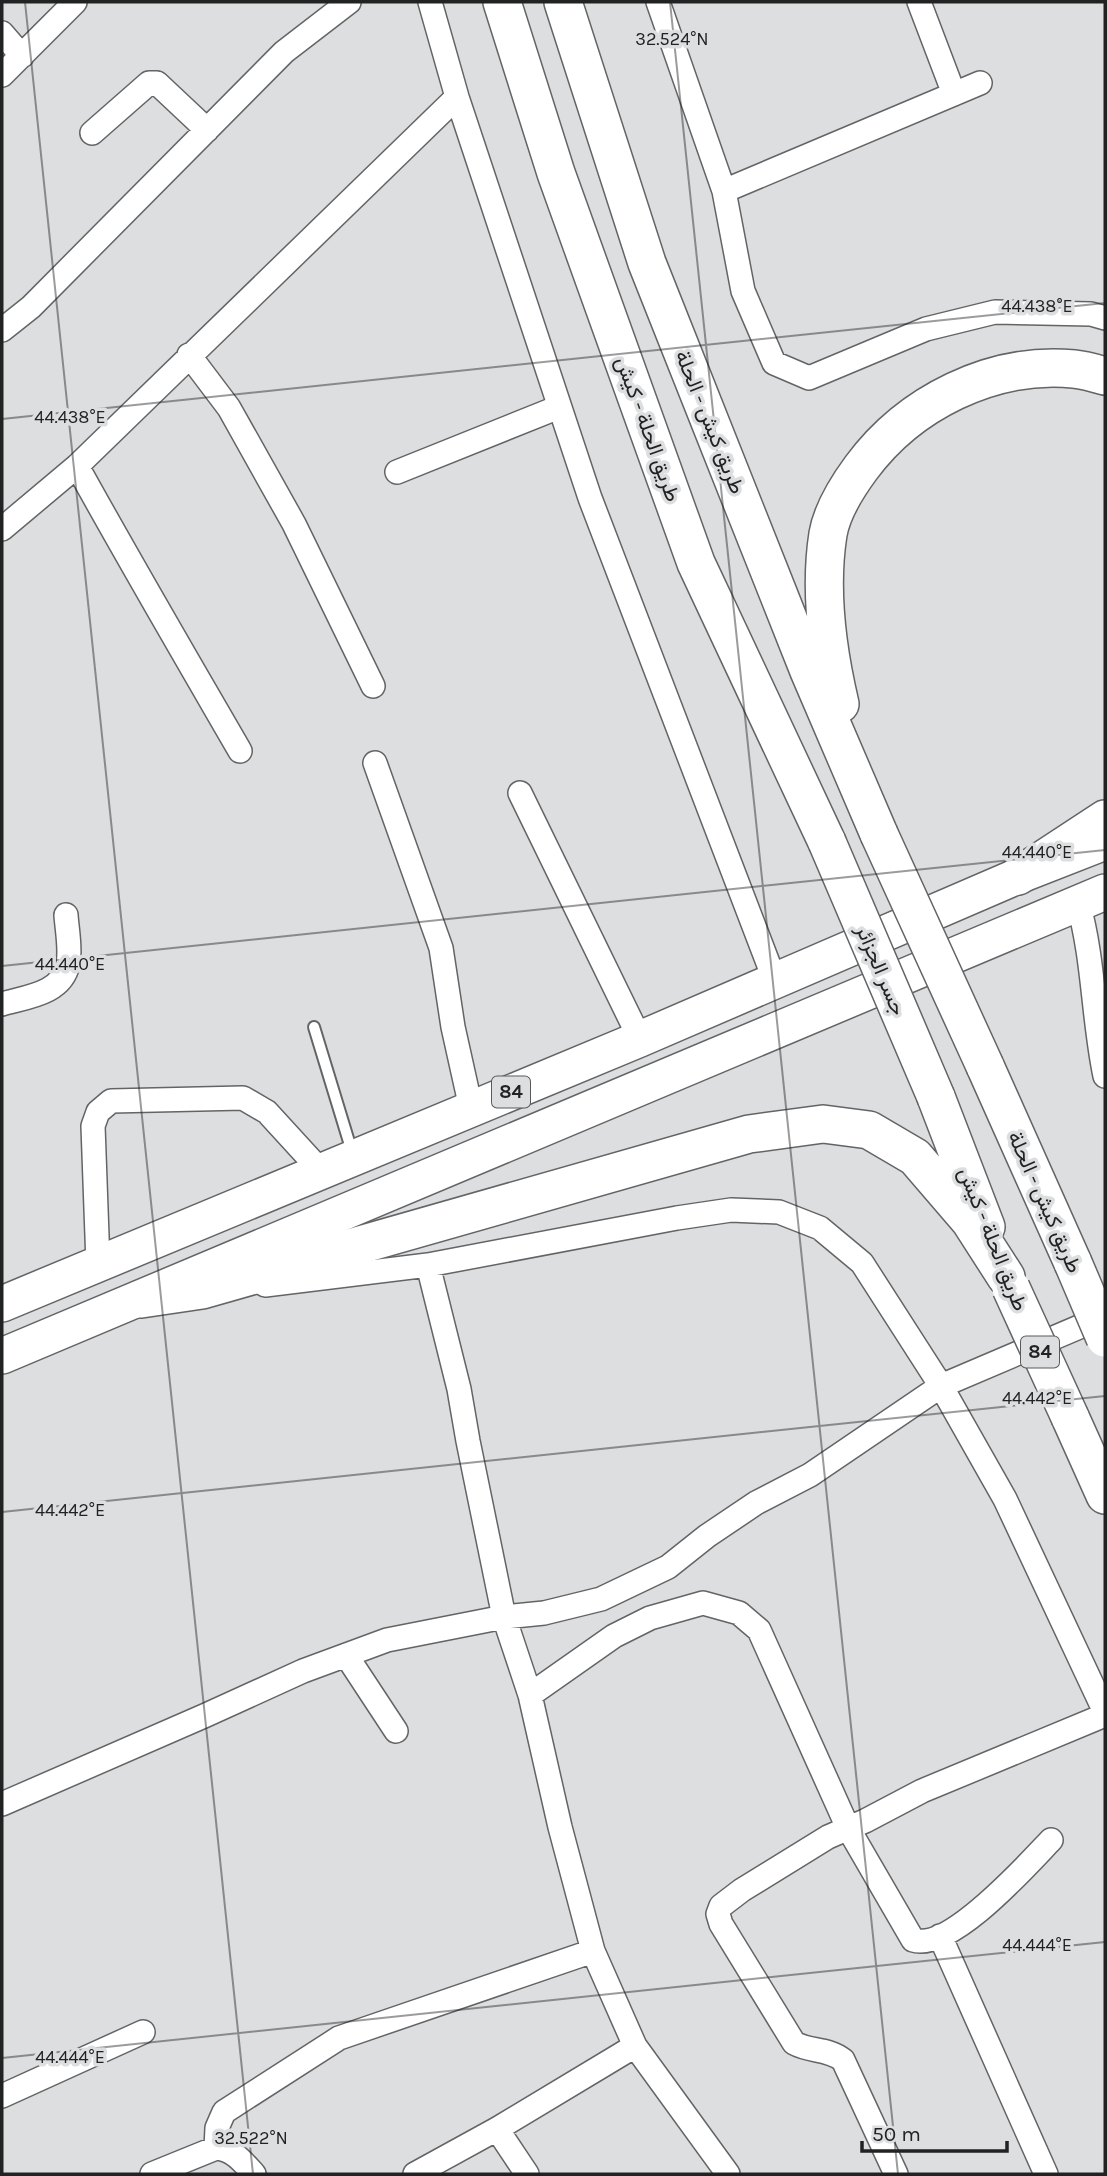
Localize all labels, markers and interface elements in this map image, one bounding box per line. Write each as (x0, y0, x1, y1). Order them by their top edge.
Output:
text: 32.524°N (635, 28, 709, 50)
text: 44.438°E (1001, 295, 1073, 317)
street label: طريق كيش - الحلة (669, 347, 750, 498)
street label: طريق الحلة - كيش (610, 353, 685, 505)
text: 44.438°E (34, 406, 106, 428)
text: 44.440°E (1002, 841, 1072, 863)
street label: جسر الجزائر (850, 920, 911, 1019)
text: 44.440°E (35, 953, 105, 975)
road number: 84 (492, 1076, 530, 1108)
street label: طريق كيش - الحلة (1002, 1127, 1087, 1277)
street label: طريق الحلة - كيش (952, 1164, 1033, 1315)
road number: 84 (1021, 1336, 1059, 1368)
text: 44.442°E (1002, 1387, 1072, 1409)
text: 44.442°E (35, 1499, 105, 1521)
text: 44.444°E (1002, 1934, 1072, 1956)
text: 44.444°E (35, 2046, 105, 2068)
scale bar (862, 2110, 1007, 2154)
text: 50 m (872, 2122, 921, 2146)
text: 32.522°N (214, 2127, 288, 2149)

